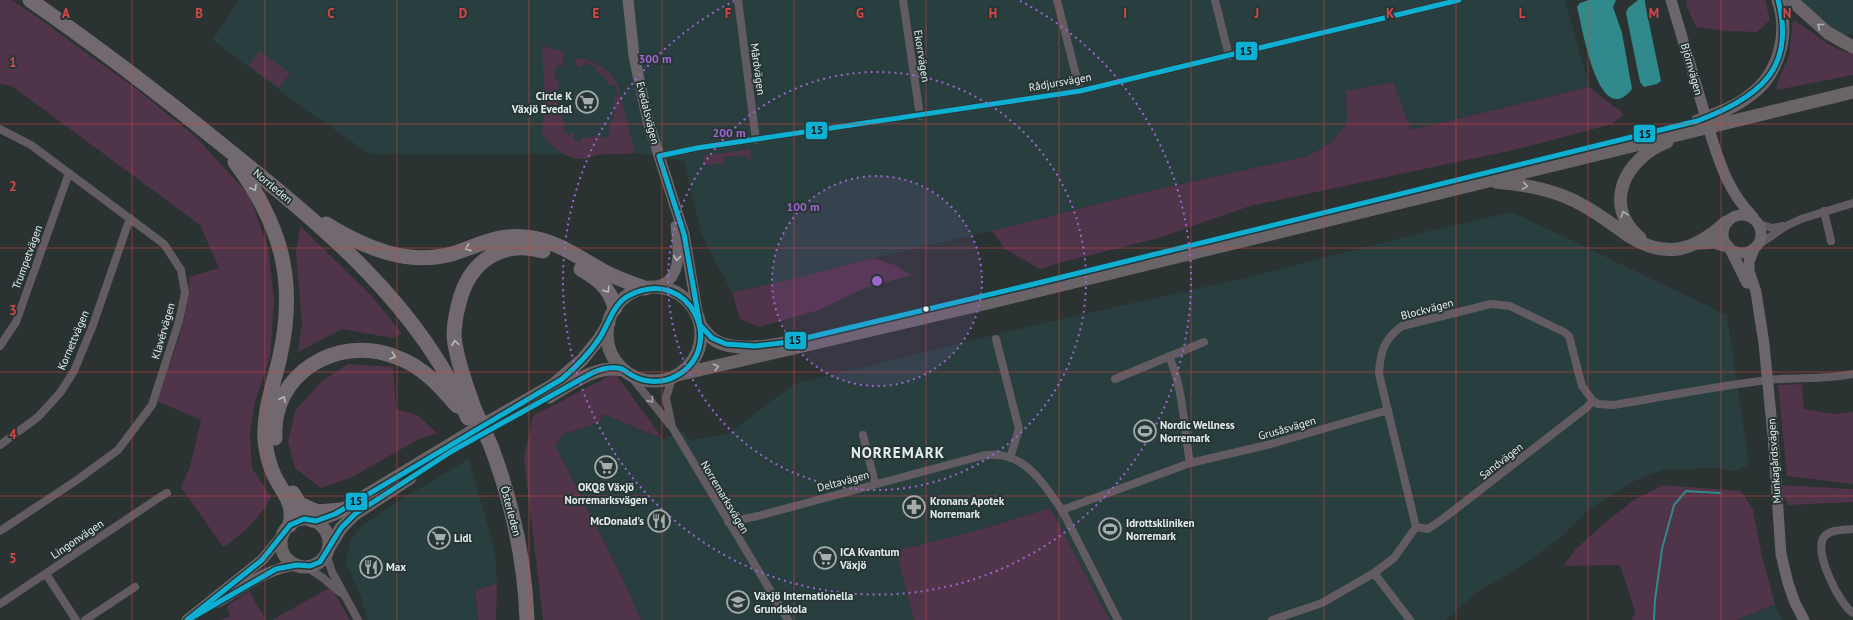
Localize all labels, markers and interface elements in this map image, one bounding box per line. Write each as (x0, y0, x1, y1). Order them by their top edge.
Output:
text: A (62, 5, 70, 22)
text: B (195, 5, 203, 22)
text: C (327, 5, 335, 22)
text: D (459, 5, 467, 22)
text: E (593, 5, 600, 22)
text: F (725, 5, 732, 22)
text: G (856, 5, 864, 22)
text: H (989, 5, 997, 22)
text: I (1123, 5, 1127, 22)
text: J (1254, 5, 1259, 22)
text: K (1386, 5, 1394, 22)
text: L (1519, 5, 1526, 22)
text: M (1649, 5, 1659, 22)
text: N (1783, 5, 1791, 22)
one-way arrow (1817, 24, 1824, 31)
street label: Ekorrvägen (911, 29, 933, 83)
line badge: 15 (1235, 41, 1258, 61)
street label: Björnvägen (1678, 41, 1706, 97)
street label: Mårdvägen (747, 42, 769, 96)
text: 15 (1240, 44, 1252, 58)
text: 300 m (638, 51, 672, 66)
text: 1 (9, 54, 17, 71)
street label: Rådjursvägen (1028, 70, 1092, 94)
street label: Evedalsvägen (633, 80, 663, 146)
place label: Circle K Växjö Evedal (511, 89, 573, 116)
supermarket icon: Circle K Växjö Evedal (574, 89, 600, 115)
line badge: 15 (805, 121, 828, 140)
text: 15 (811, 123, 823, 137)
line badge: 15 (1633, 124, 1656, 143)
text: 200 m (712, 125, 746, 140)
text: 15 (1639, 127, 1651, 141)
street label: Norrleden (250, 165, 296, 207)
text: 2 (9, 178, 17, 195)
one-way arrow (1522, 181, 1528, 190)
one-way arrow (249, 184, 256, 191)
text: 100 m (786, 199, 820, 214)
one-way arrow (1620, 210, 1629, 217)
street label: Trumpetvägen (9, 223, 45, 291)
one-way arrow (464, 243, 471, 251)
one-way arrow (673, 255, 682, 261)
centre of rings (870, 274, 884, 288)
one-way arrow (602, 286, 609, 293)
street label: Blockvägen (1399, 295, 1455, 323)
street label: Klavérvägen (148, 301, 178, 361)
text: 3 (9, 302, 17, 319)
unlabelled marker (921, 304, 931, 314)
street label: Kornettvägen (54, 308, 92, 372)
line badge: 15 (784, 331, 807, 350)
text: 15 (789, 333, 801, 347)
one-way arrow (452, 340, 460, 346)
one-way arrow (389, 351, 396, 359)
one-way arrow (712, 363, 719, 372)
one-way arrow (647, 395, 654, 402)
one-way arrow (278, 396, 286, 403)
street label: Grusåsvägen (1257, 413, 1317, 443)
sports icon: Nordic Wellness Norremark (1132, 418, 1158, 444)
place label: Nordic Wellness Norremark (1160, 418, 1235, 445)
street label: Munkagårdsvägen (1764, 418, 1784, 504)
text: 4 (9, 426, 17, 443)
street label: Sandvägen (1476, 440, 1526, 482)
district label: NORREMARK (851, 443, 945, 462)
supermarket icon: OKQ8 Växjö Norremarksvägen (593, 454, 619, 480)
street label: Norremarksvägen (698, 458, 752, 536)
street label: Deltavägen (815, 467, 871, 495)
place label: OKQ8 Växjö Norremarksvägen (565, 480, 647, 507)
street label: Österleden (498, 484, 524, 538)
line badge: 15 (345, 492, 368, 511)
text: 15 (350, 494, 362, 508)
pharmacy icon: Kronans Apotek Norremark (901, 494, 927, 520)
place label: Kronans Apotek Norremark (930, 494, 1005, 521)
restaurant icon: McDonald's (646, 508, 672, 534)
place label: McDonald's (590, 514, 644, 528)
street label: Lingonvägen (48, 516, 106, 562)
sports icon: Idrottskliniken Norremark (1097, 516, 1123, 542)
place label: Idrottskliniken Norremark (1126, 516, 1194, 543)
supermarket icon: Lidl (426, 525, 452, 551)
place label: Lidl (454, 531, 473, 545)
supermarket icon: ICA Kvantum Växjö (812, 545, 838, 571)
place label: ICA Kvantum Växjö (839, 545, 899, 572)
text: 5 (9, 550, 17, 567)
restaurant icon: Max (358, 554, 384, 580)
place label: Max (386, 560, 406, 574)
school or university icon: Växjö Internationella Grundskola (725, 589, 751, 615)
place label: Växjö Internationella Grundskola (753, 589, 853, 616)

